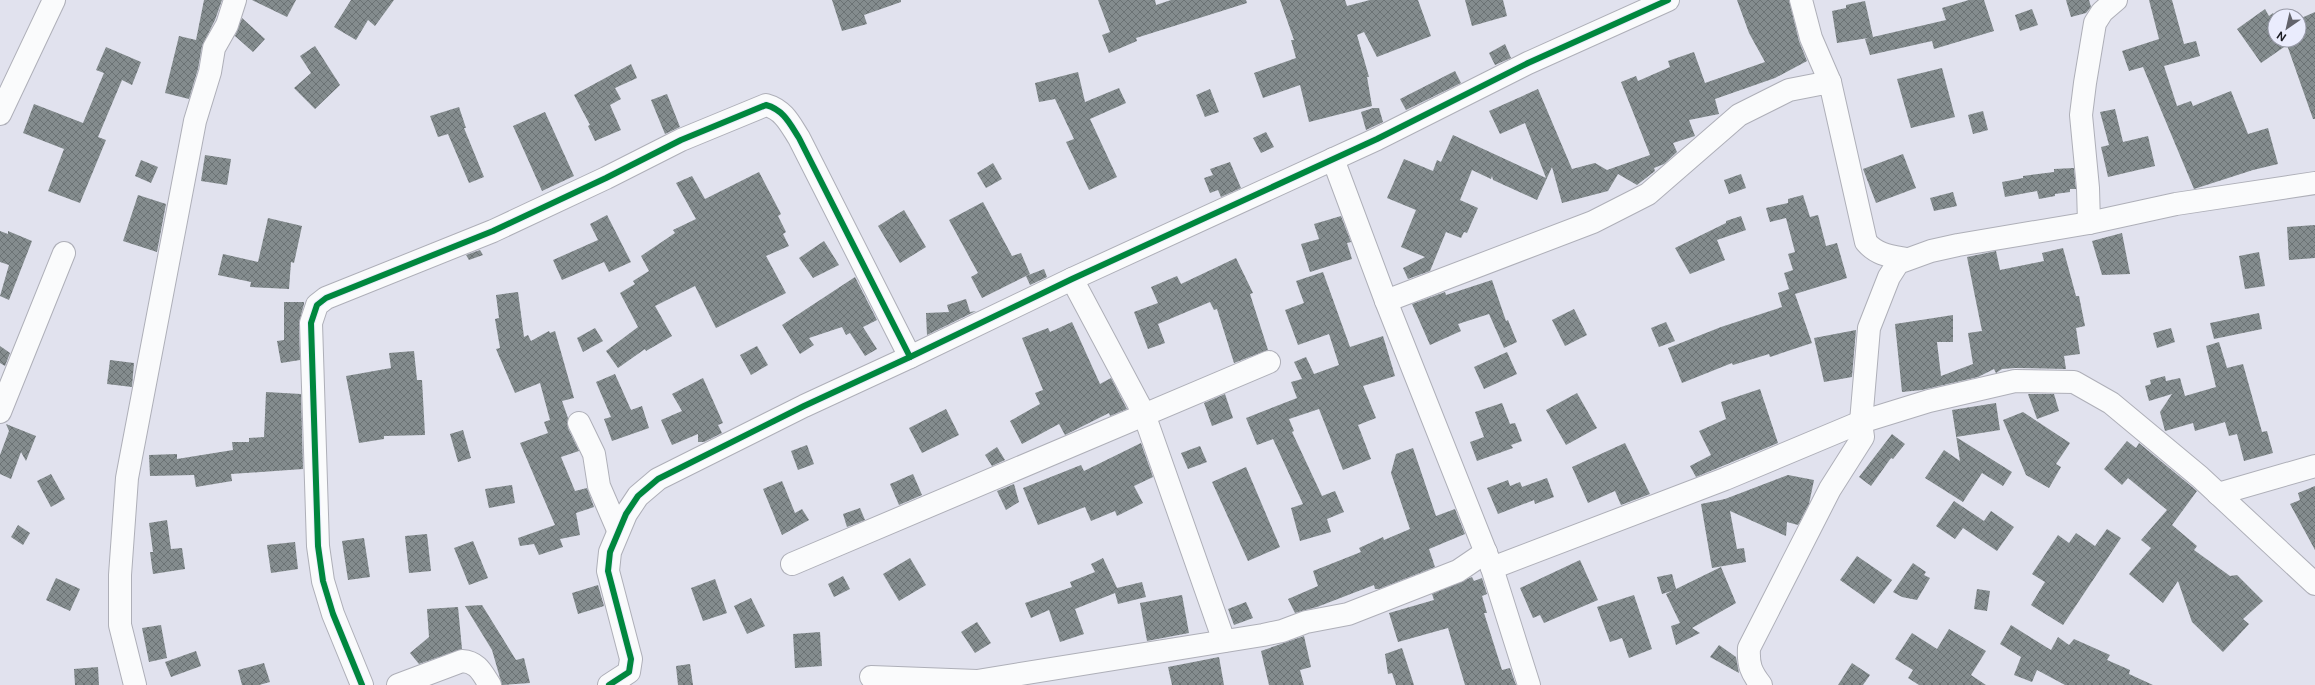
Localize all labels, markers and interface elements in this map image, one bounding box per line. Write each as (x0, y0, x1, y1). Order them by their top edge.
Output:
north arrow (2267, 8, 2307, 48)
text: N (2274, 29, 2288, 44)

